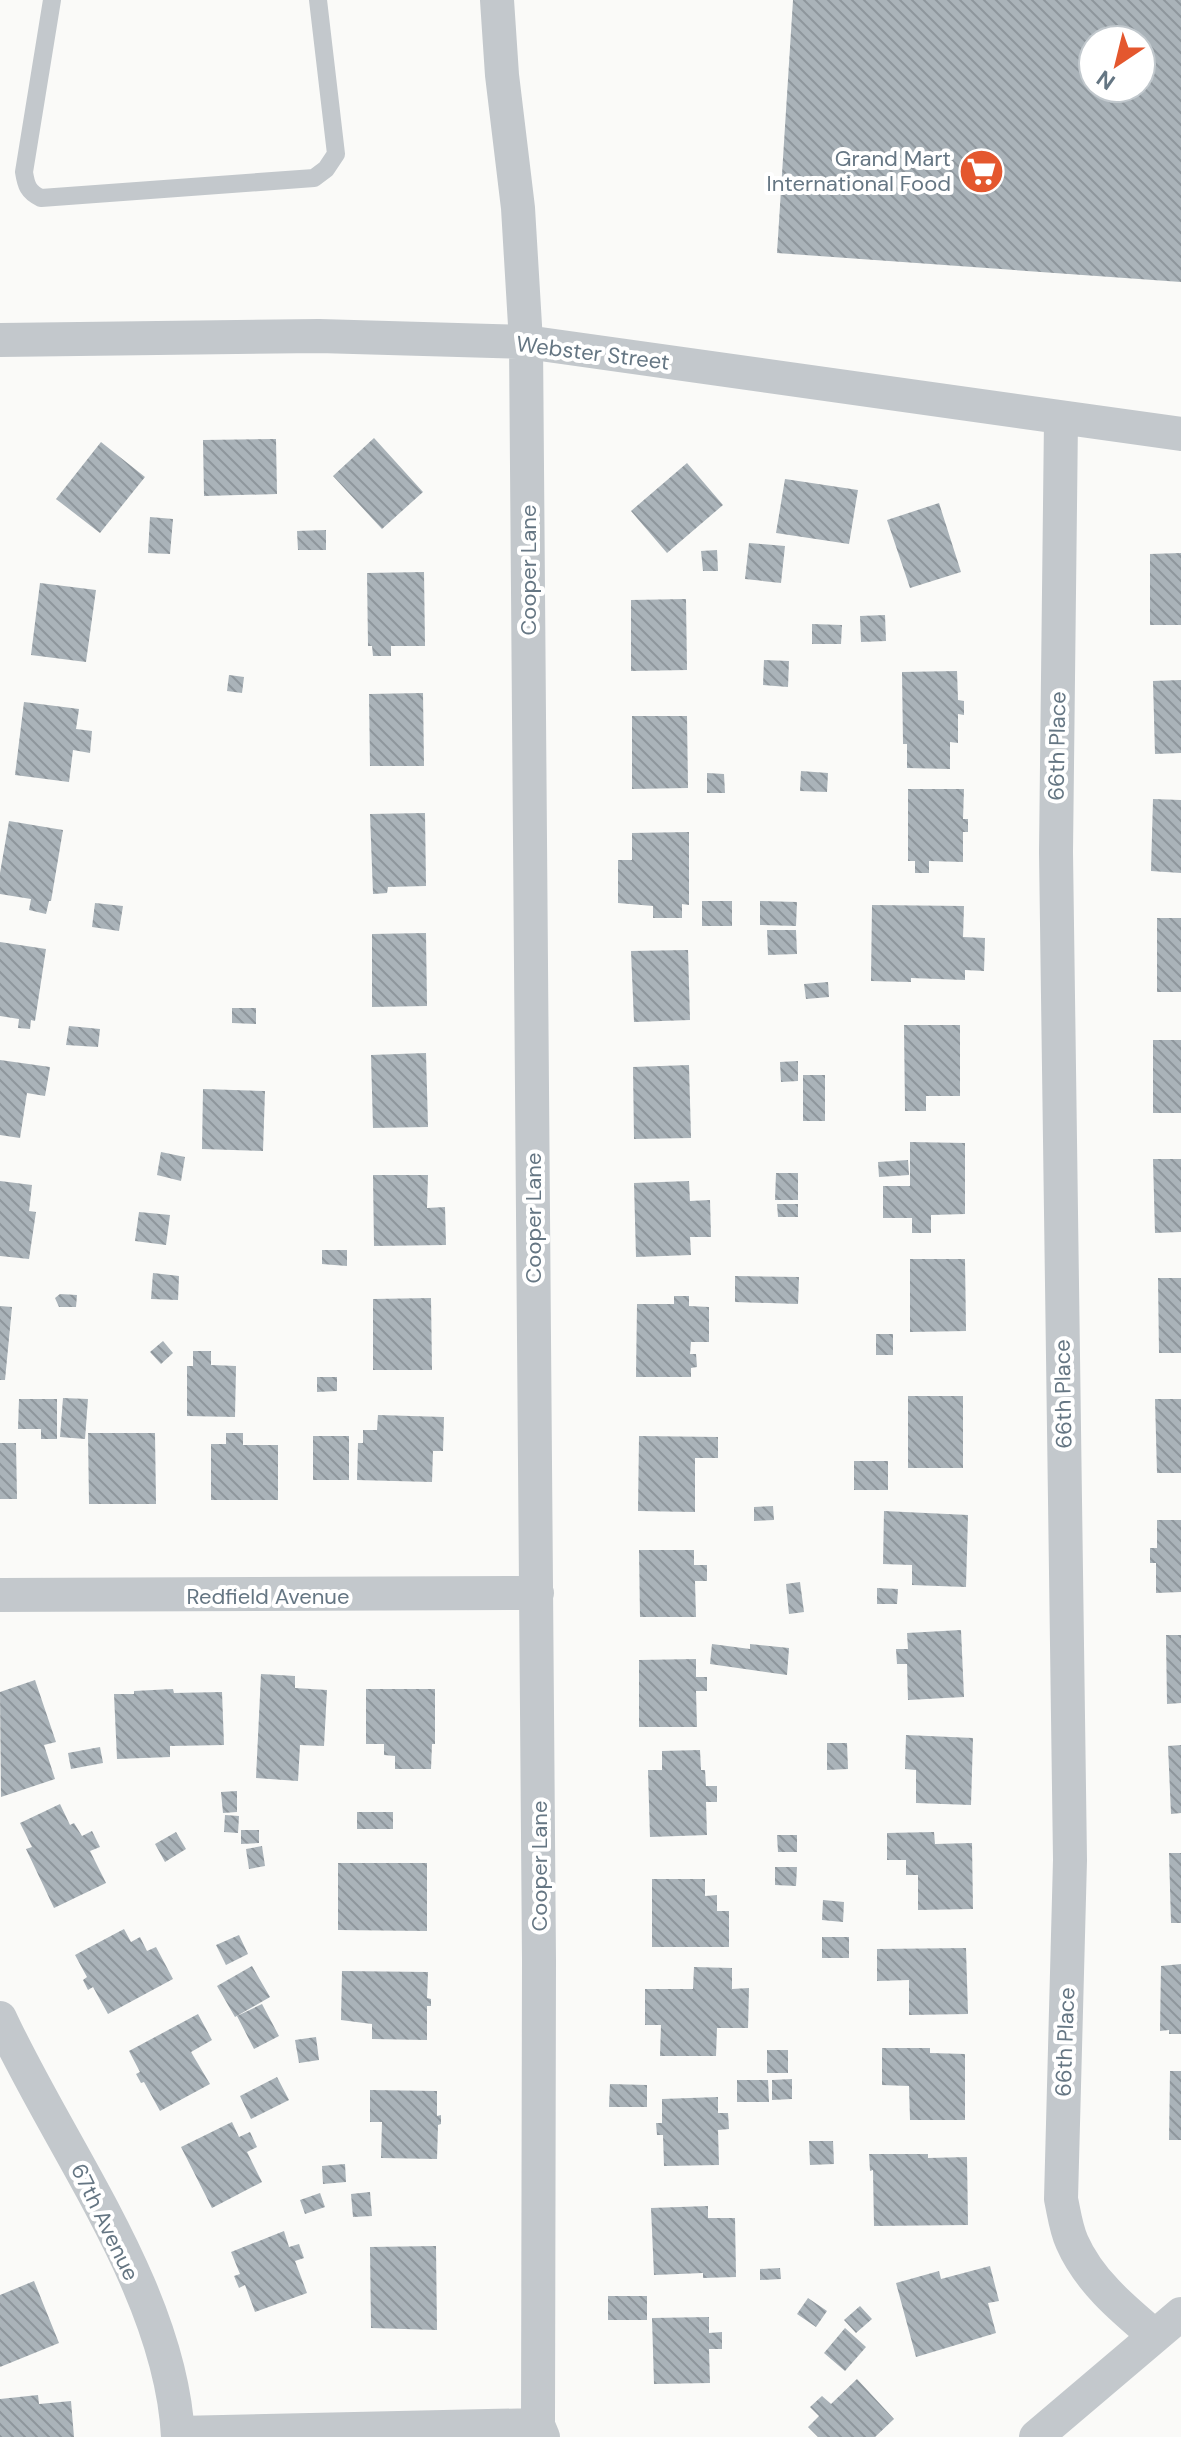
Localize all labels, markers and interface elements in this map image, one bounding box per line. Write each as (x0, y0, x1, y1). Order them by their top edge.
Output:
north arrow (1077, 24, 1157, 104)
text: N (1091, 63, 1121, 96)
place label: Grand Mart International Food (766, 144, 951, 198)
supermarket icon: Grand Mart International Food (958, 147, 1006, 195)
street label: Webster Street (515, 329, 671, 377)
street label: Cooper Lane (514, 505, 543, 635)
street label: 66th Place (1042, 691, 1072, 801)
street label: Cooper Lane (519, 1153, 548, 1283)
street label: 66th Place (1048, 1339, 1078, 1449)
street label: Redfield Avenue (187, 1582, 349, 1611)
street label: Cooper Lane (525, 1801, 554, 1931)
street label: 66th Place (1049, 1987, 1081, 2097)
street label: 67th Avenue (64, 2159, 146, 2285)

